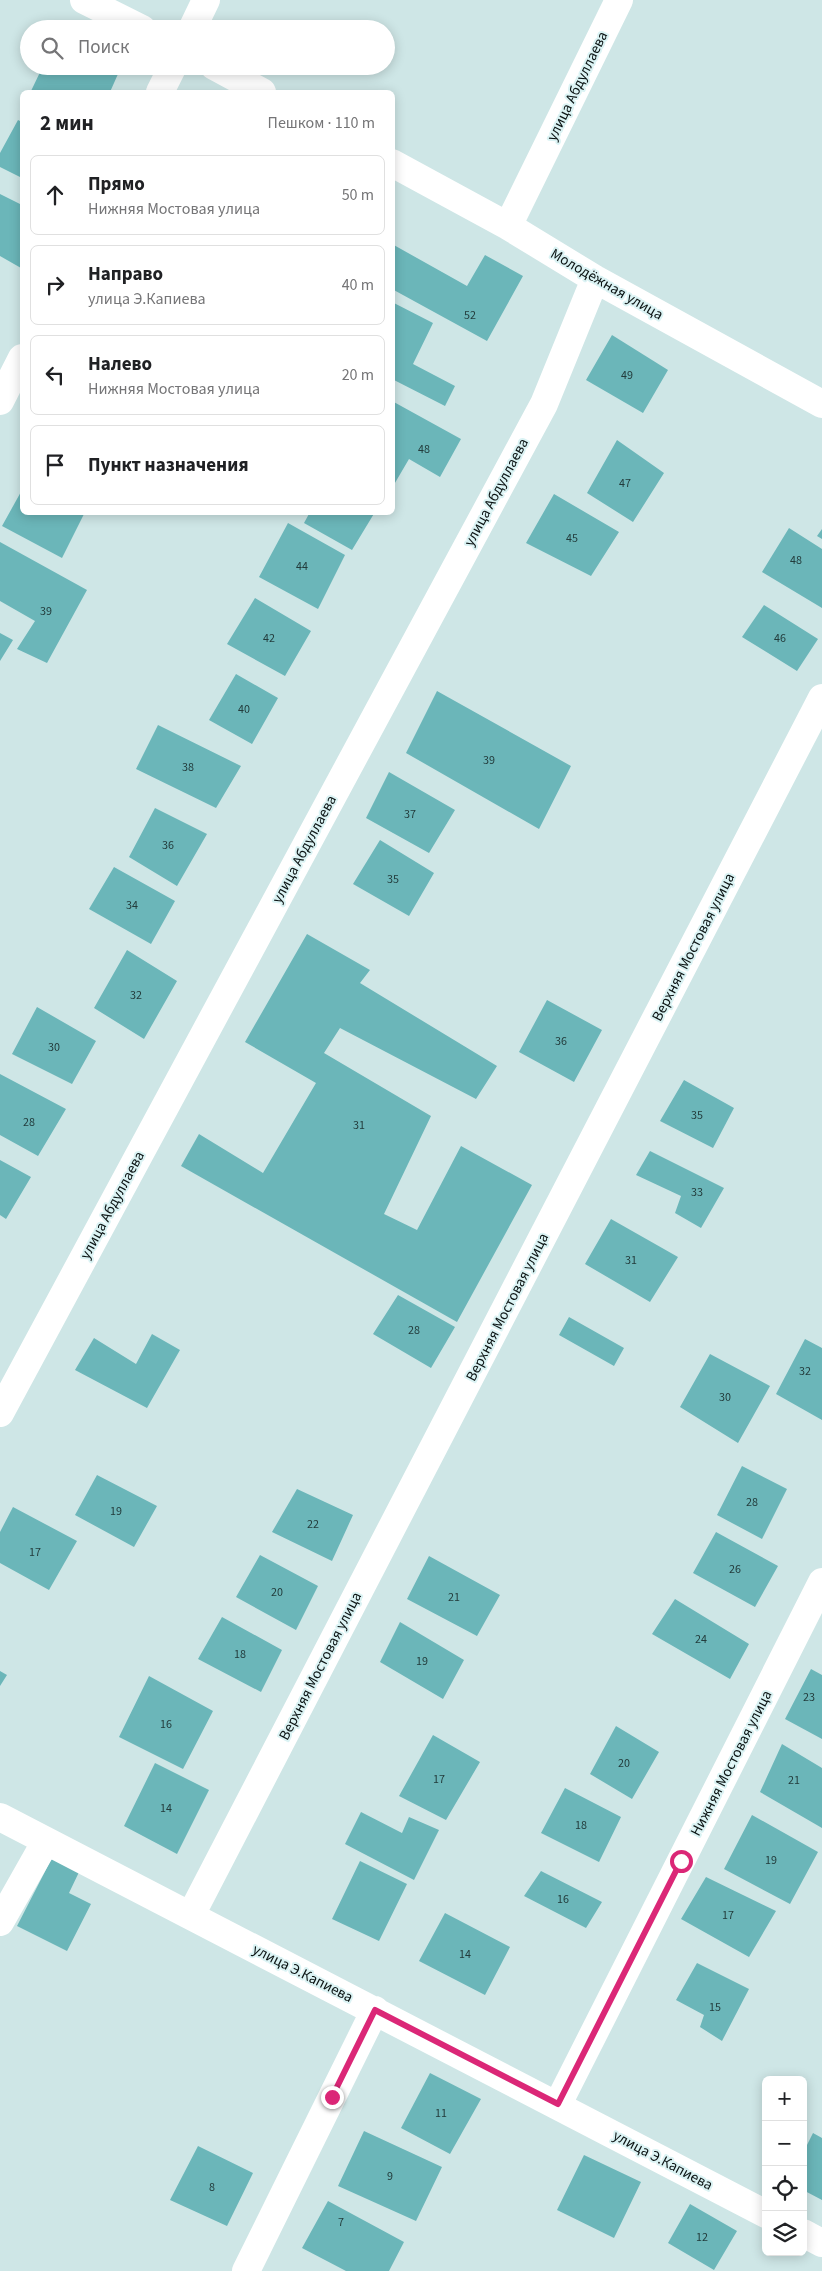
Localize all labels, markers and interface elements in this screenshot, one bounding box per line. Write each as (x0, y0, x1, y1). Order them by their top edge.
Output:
search box (20, 20, 395, 75)
street label: улица Абдуллаева (542, 28, 613, 145)
icon: search (38, 34, 66, 62)
text: Поиск (78, 34, 129, 61)
text: 2 мин (40, 108, 94, 138)
text: Пешком · 110 m (268, 112, 375, 134)
text: Прямо (88, 171, 145, 198)
icon: ahead (41, 181, 69, 209)
text: 50 m (342, 184, 374, 206)
text: Нижняя Мостовая улица (88, 198, 260, 220)
street label: Молодёжная улица (547, 244, 667, 325)
text: Направо (88, 261, 163, 288)
icon: right (41, 271, 69, 299)
text: 40 m (342, 274, 374, 296)
text: улица Э.Капиева (88, 288, 206, 310)
house number: 52 (464, 307, 476, 324)
text: Налево (88, 351, 152, 378)
icon: left (41, 361, 69, 389)
text: 20 m (342, 364, 374, 386)
house number: 49 (621, 367, 633, 384)
text: Нижняя Мостовая улица (88, 378, 260, 400)
street label: улица Абдуллаева (459, 435, 534, 550)
house number: 48 (418, 441, 430, 458)
icon: arrive (41, 451, 69, 479)
text: Пункт назначения (88, 452, 249, 479)
house number: 47 (619, 475, 631, 492)
house number: 45 (566, 530, 578, 547)
house number: 48 (790, 552, 802, 569)
house number: 44 (296, 558, 308, 575)
house number: 39 (40, 603, 52, 620)
house number: 42 (263, 630, 275, 647)
house number: 46 (774, 630, 786, 647)
house number: 40 (238, 701, 250, 718)
house number: 39 (483, 752, 495, 769)
house number: 38 (182, 759, 194, 776)
street label: улица Абдуллаева (267, 792, 342, 907)
house number: 37 (404, 806, 416, 823)
house number: 36 (162, 837, 174, 854)
street label: Верхняя Мостовая улица (647, 870, 740, 1025)
house number: 35 (387, 871, 399, 888)
house number: 34 (126, 897, 138, 914)
house number: 32 (130, 987, 142, 1004)
house number: 36 (555, 1033, 567, 1050)
house number: 30 (48, 1039, 60, 1056)
house number: 35 (691, 1107, 703, 1124)
house number: 28 (23, 1114, 35, 1131)
house number: 31 (353, 1117, 365, 1134)
street label: улица Абдуллаева (75, 1148, 150, 1263)
house number: 33 (691, 1184, 703, 1201)
street label: Верхняя Мостовая улица (461, 1230, 554, 1385)
house number: 31 (625, 1252, 637, 1269)
house number: 28 (408, 1322, 420, 1339)
house number: 32 (799, 1363, 811, 1380)
house number: 30 (719, 1389, 731, 1406)
house number: 28 (746, 1494, 758, 1511)
house number: 19 (110, 1503, 122, 1520)
house number: 22 (307, 1516, 319, 1533)
house number: 17 (29, 1544, 41, 1561)
house number: 26 (729, 1561, 741, 1578)
house number: 20 (271, 1584, 283, 1601)
street label: Верхняя Мостовая улица (274, 1589, 367, 1744)
house number: 21 (448, 1589, 460, 1606)
house number: 24 (695, 1631, 707, 1648)
house number: 18 (234, 1646, 246, 1663)
house number: 19 (416, 1653, 428, 1670)
street label: Нижняя Мостовая улица (685, 1687, 777, 1840)
house number: 23 (803, 1689, 815, 1706)
house number: 16 (160, 1716, 172, 1733)
house number: 20 (618, 1755, 630, 1772)
house number: 17 (433, 1771, 445, 1788)
house number: 21 (788, 1772, 800, 1789)
house number: 14 (160, 1800, 172, 1817)
house number: 18 (575, 1817, 587, 1834)
route start (670, 1850, 693, 1873)
house number: 19 (765, 1852, 777, 1869)
house number: 16 (557, 1891, 569, 1908)
house number: 17 (722, 1907, 734, 1924)
street label: улица Э.Капиева (249, 1939, 357, 2008)
house number: 14 (459, 1946, 471, 1963)
house number: 15 (709, 1999, 721, 2016)
map controls (762, 2076, 807, 2256)
button: + (762, 2076, 807, 2121)
route end (321, 2086, 344, 2109)
house number: 11 (435, 2105, 447, 2122)
button: − (762, 2121, 807, 2166)
street label: улица Э.Капиева (609, 2125, 716, 2196)
button: locate (762, 2166, 807, 2211)
house number: 9 (387, 2168, 393, 2185)
house number: 8 (209, 2179, 215, 2196)
button: layers (762, 2211, 807, 2256)
house number: 7 (338, 2214, 344, 2231)
house number: 12 (696, 2229, 708, 2246)

